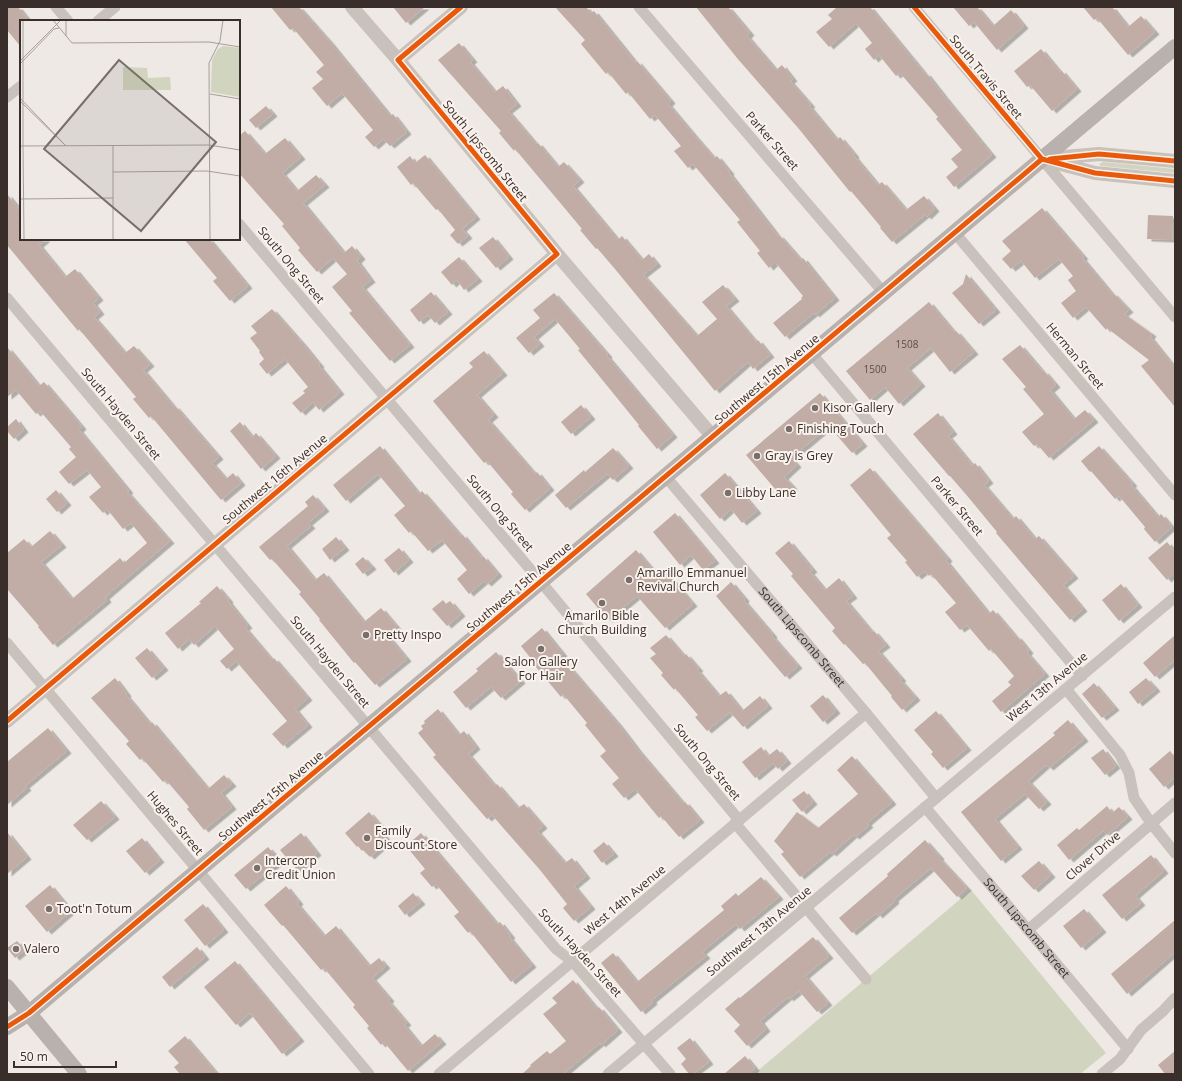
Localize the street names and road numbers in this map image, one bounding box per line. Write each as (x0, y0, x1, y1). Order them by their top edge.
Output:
street label: South Travis Street (946, 31, 1027, 123)
street label: South Lipscomb Street (439, 96, 532, 205)
street label: Parker Street (742, 107, 803, 174)
street label: South Ong Street (254, 223, 329, 307)
street label: Herman Street (1042, 319, 1108, 393)
street label: Southwest 15th Avenue (711, 329, 823, 428)
street label: South Hayden Street (78, 364, 165, 463)
street label: Southwest 16th Avenue (219, 429, 331, 528)
street label: South Ong Street (463, 471, 538, 555)
street label: Parker Street (927, 472, 987, 539)
street label: Southwest 15th Avenue (463, 537, 575, 636)
street label: South Lipscomb Street (755, 583, 849, 691)
street label: South Hayden Street (287, 612, 374, 711)
street label: West 13th Avenue (1002, 647, 1091, 726)
street label: South Ong Street (670, 720, 745, 804)
street label: Southwest 15th Avenue (215, 746, 327, 845)
street label: Hughes Street (143, 787, 207, 858)
street label: Clover Drive (1061, 827, 1124, 884)
street label: West 14th Avenue (580, 860, 669, 939)
street label: South Lipscomb Street (980, 874, 1074, 982)
street label: Southwest 13th Avenue (703, 881, 815, 980)
street label: South Hayden Street (535, 905, 626, 1001)

